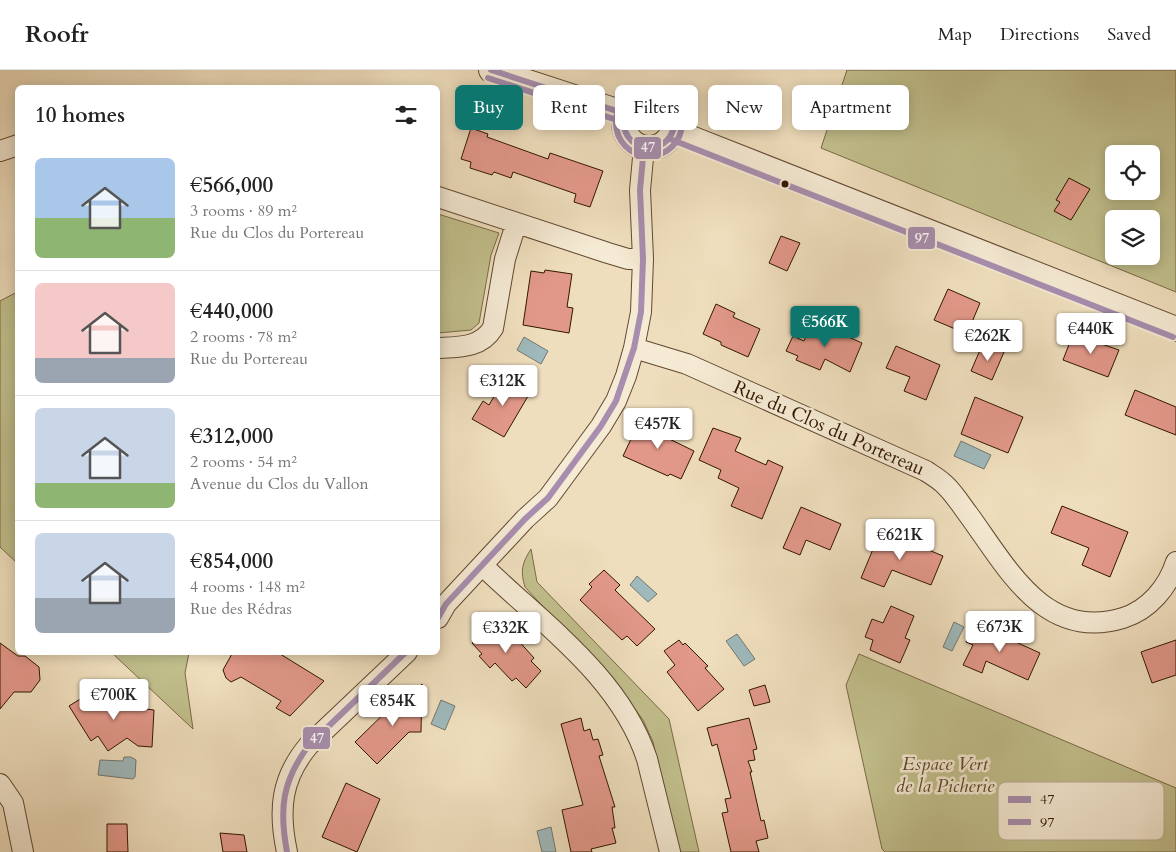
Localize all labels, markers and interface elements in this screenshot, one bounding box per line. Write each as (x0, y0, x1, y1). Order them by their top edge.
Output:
text: Roofr (25, 18, 89, 51)
text: Map (938, 22, 972, 47)
text: Directions (1000, 22, 1079, 47)
text: Saved (1107, 22, 1151, 47)
chip: Buy (455, 85, 523, 130)
chip: Rent (533, 85, 605, 130)
chip: Filters (615, 85, 698, 130)
chip: New (708, 85, 782, 130)
chip: Apartment (792, 85, 909, 130)
text: 10 homes (35, 101, 125, 130)
icon: filters (392, 101, 420, 129)
line badge: 47 (633, 136, 662, 160)
text: 47 (641, 138, 655, 157)
map controls (1105, 145, 1160, 265)
button: locate (1105, 145, 1160, 200)
text: €566,000 (190, 171, 273, 200)
icon: home (75, 178, 135, 238)
unlabelled marker (780, 179, 790, 189)
text: 3 rooms · 89 m² (190, 200, 297, 222)
button: layers (1105, 210, 1160, 265)
text: Rue du Clos du Portereau (190, 222, 364, 244)
line badge: 97 (907, 226, 936, 250)
text: 97 (915, 229, 929, 248)
text: €440,000 (190, 297, 273, 326)
icon: home (75, 303, 135, 363)
pin: €566K (790, 306, 860, 348)
text: €566K (801, 311, 849, 333)
pin: €440K (1056, 312, 1126, 355)
text: €440K (1067, 318, 1115, 340)
pin: €262K (953, 320, 1023, 362)
text: €262K (964, 325, 1012, 347)
text: 2 rooms · 78 m² (190, 326, 297, 348)
text: Rue du Portereau (190, 348, 308, 370)
pin: €312K (468, 364, 538, 407)
text: €312K (479, 370, 527, 392)
street label: Rue du Clos du Portereau (729, 374, 929, 482)
pin: €457K (623, 408, 693, 450)
text: €457K (634, 413, 682, 435)
text: €312,000 (190, 422, 273, 451)
icon: home (75, 428, 135, 488)
text: 2 rooms · 54 m² (190, 451, 297, 473)
text: Avenue du Clos du Vallon (190, 473, 369, 495)
pin: €621K (865, 518, 935, 561)
text: €621K (876, 524, 924, 546)
text: €854,000 (190, 547, 273, 576)
icon: home (75, 553, 135, 613)
text: 4 rooms · 148 m² (190, 576, 305, 598)
text: Rue des Rédras (190, 598, 292, 620)
pin: €673K (965, 610, 1035, 653)
pin: €332K (471, 612, 541, 654)
text: €673K (976, 616, 1024, 638)
text: €332K (482, 617, 530, 639)
pin: €700K (79, 678, 149, 721)
text: €700K (90, 684, 138, 706)
pin: €854K (358, 684, 428, 727)
text: €854K (369, 690, 417, 712)
line badge: 47 (302, 726, 331, 750)
text: 47 (310, 729, 324, 748)
park label: Espace Vert de la Picherie (896, 751, 995, 799)
legend (998, 782, 1164, 840)
text: 47 (1040, 790, 1054, 809)
text: 97 (1040, 813, 1054, 832)

